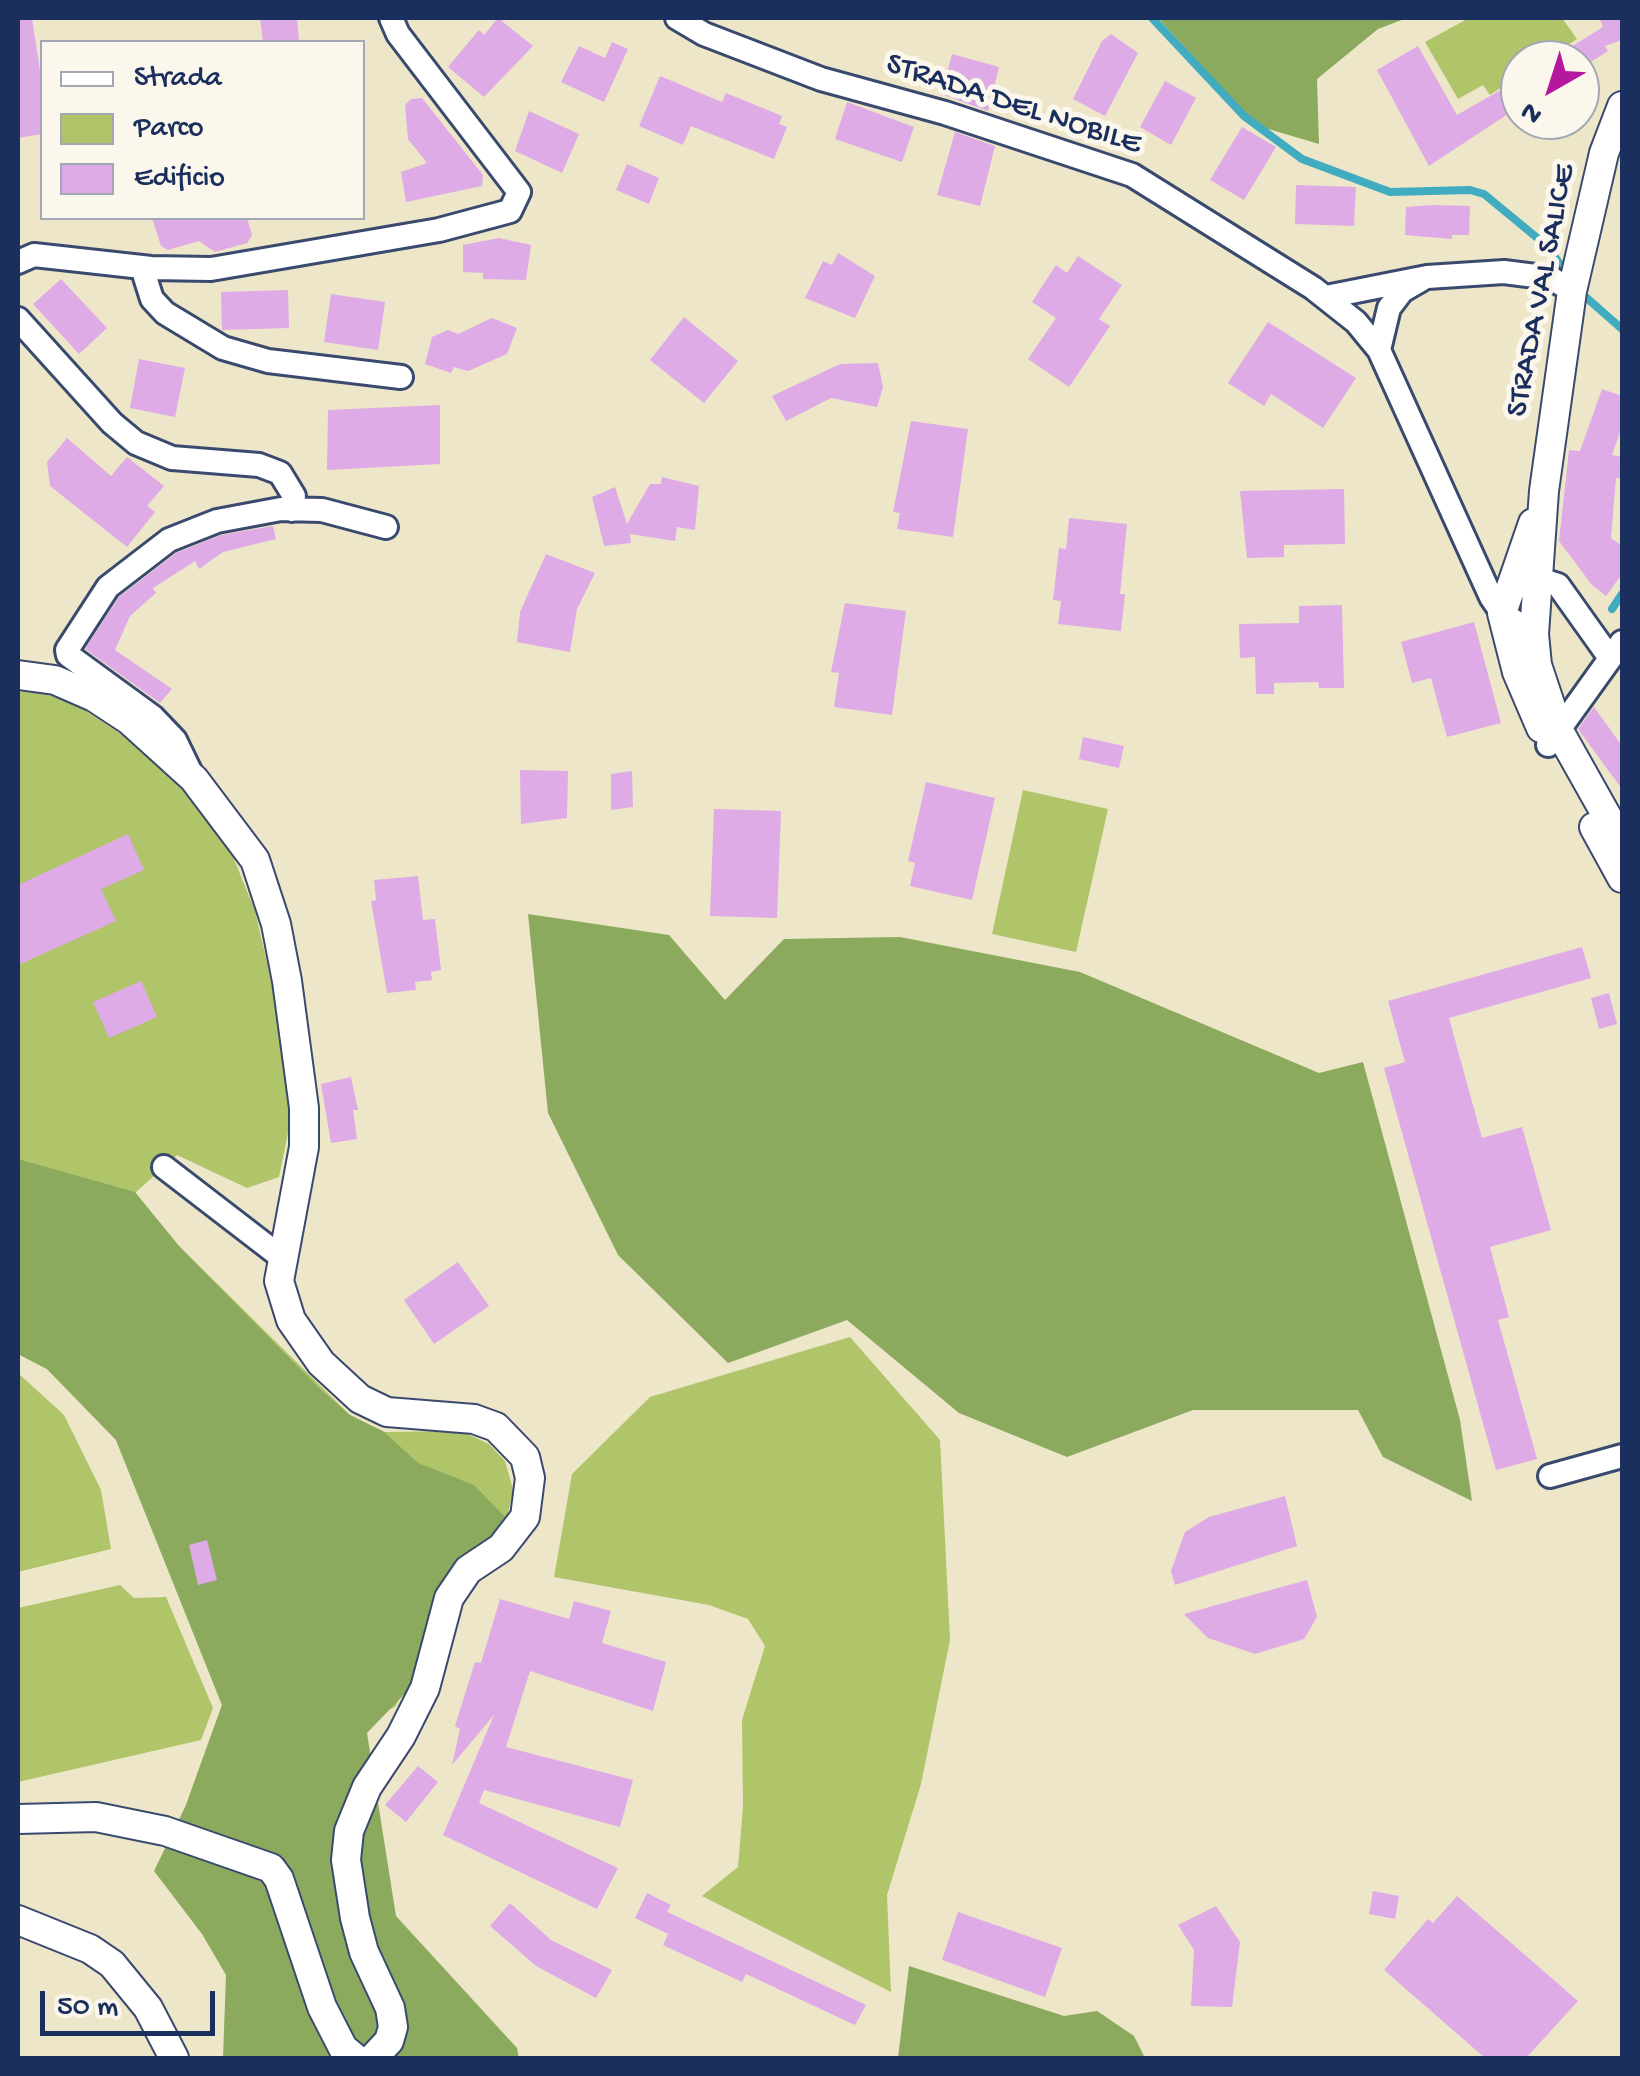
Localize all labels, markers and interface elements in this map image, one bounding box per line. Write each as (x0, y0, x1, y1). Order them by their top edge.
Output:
legend (40, 40, 365, 220)
north arrow (1500, 40, 1600, 140)
street label: STRADA DEL NOBILE (881, 47, 1145, 165)
text: Strada (134, 62, 222, 97)
text: N (1515, 94, 1550, 131)
text: Parco (134, 112, 204, 147)
street label: STRADA VAL SALICE (1500, 161, 1586, 421)
text: Edificio (134, 162, 225, 197)
scale bar (45, 1971, 220, 2033)
text: 50 m (57, 1991, 118, 2026)

